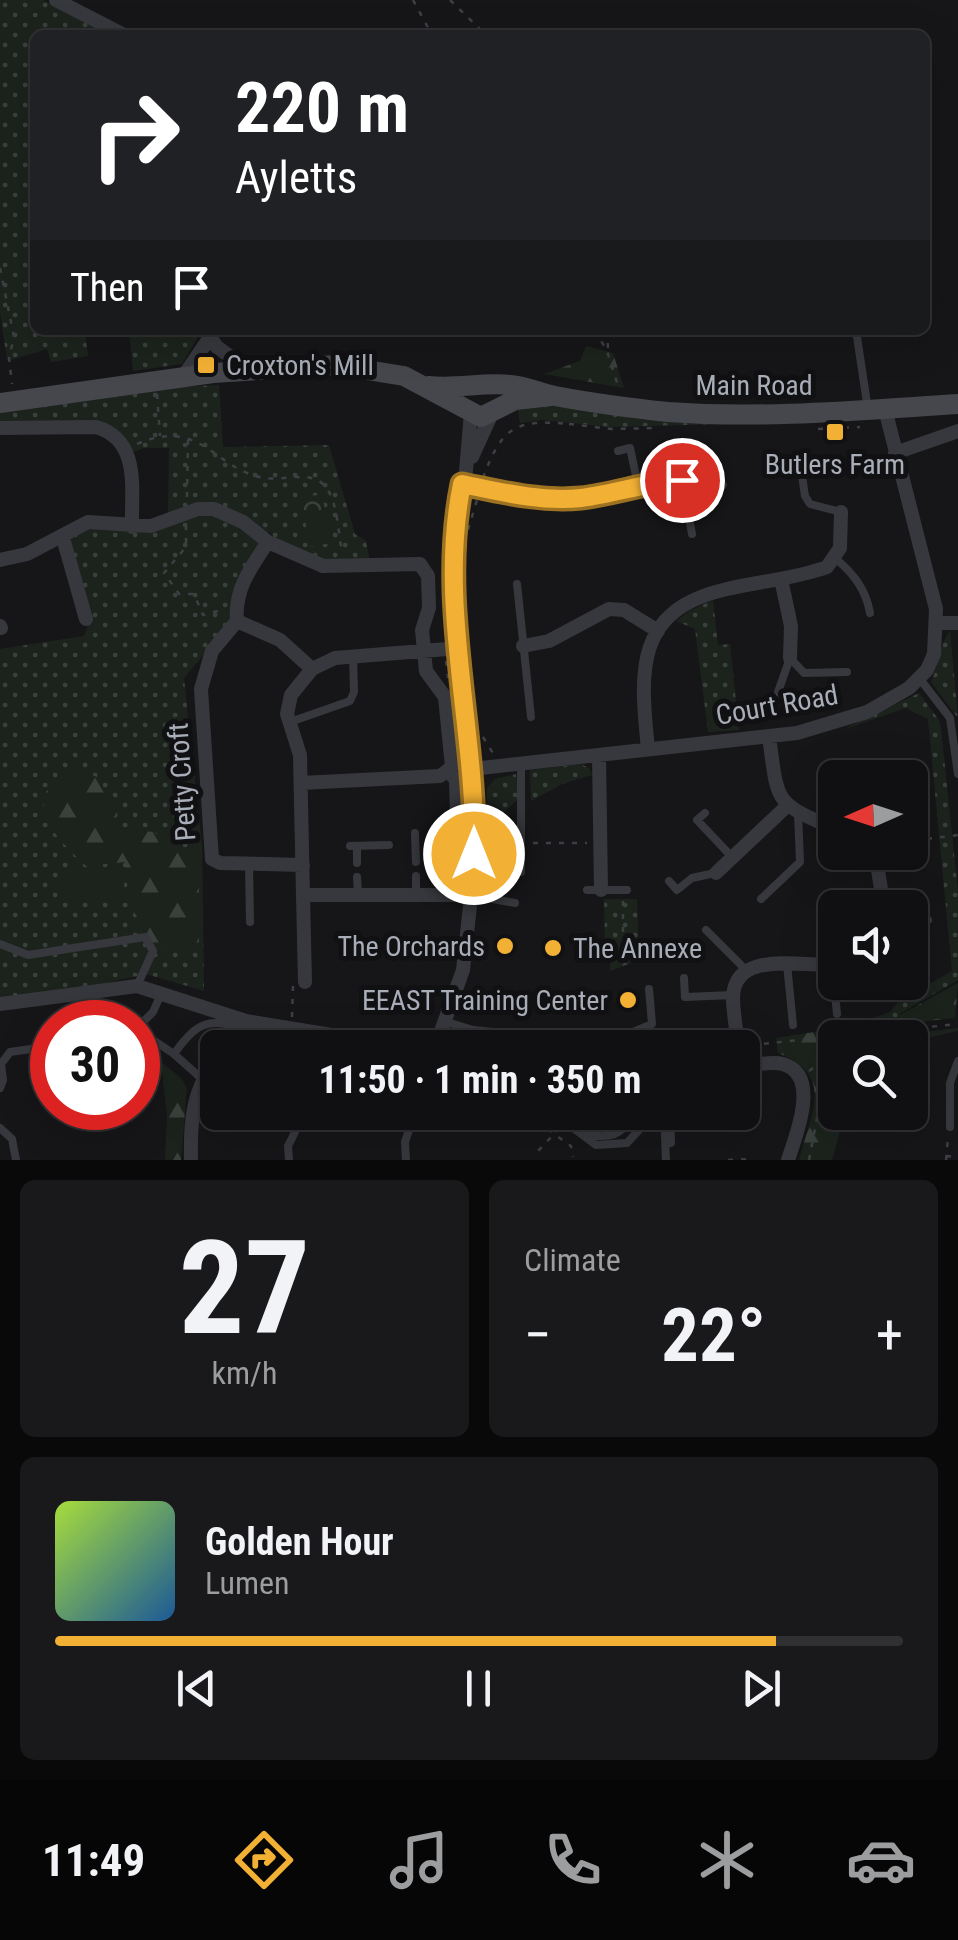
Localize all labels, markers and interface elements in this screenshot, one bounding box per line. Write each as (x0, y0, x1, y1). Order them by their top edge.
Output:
text: 220 m (235, 67, 409, 149)
icon: right (70, 70, 200, 200)
text: Ayletts (235, 151, 357, 204)
icon: arrive (164, 260, 219, 315)
text: Then (70, 266, 144, 310)
place label: Croxton's Mill (226, 349, 374, 382)
marker: Croxton's Mill (195, 354, 217, 376)
street label: Main Road (695, 369, 813, 402)
marker: Butlers Farm (824, 421, 846, 443)
pin (640, 438, 725, 523)
place label: Butlers Farm (765, 448, 905, 481)
icon: arrive (655, 453, 710, 508)
street label: Court Road (713, 678, 841, 732)
street label: Petty Croft (161, 722, 203, 842)
north arrow (818, 760, 928, 870)
map controls (818, 760, 928, 1130)
position arrow (422, 802, 526, 906)
button: sound (818, 890, 928, 1000)
place label: The Orchards (337, 930, 485, 963)
place label: The Annexe (573, 932, 702, 965)
marker: The Orchards (494, 935, 516, 957)
marker: The Annexe (542, 937, 564, 959)
place label: EEAST Training Center (362, 984, 608, 1017)
marker: EEAST Training Center (617, 989, 639, 1011)
speed limit sign: 30 (30, 1000, 160, 1130)
button: search (818, 1020, 928, 1130)
text: 11:50 · 1 min · 350 m (319, 1058, 641, 1102)
text: 27 (179, 1212, 310, 1365)
text: Climate (524, 1241, 621, 1279)
text: 22° (661, 1291, 766, 1379)
text: − (524, 1303, 552, 1367)
text: + (876, 1303, 903, 1367)
text: km/h (212, 1354, 277, 1392)
text: Golden Hour (205, 1520, 394, 1564)
text: Lumen (205, 1564, 290, 1602)
icon: previous (169, 1661, 224, 1716)
icon: pause (451, 1661, 506, 1716)
icon: next (734, 1661, 789, 1716)
icon: directions (229, 1825, 299, 1895)
icon: music (384, 1825, 454, 1895)
icon: phone (538, 1825, 608, 1895)
icon: climate (692, 1825, 762, 1895)
icon: car (846, 1825, 916, 1895)
text: 11:49 (42, 1834, 145, 1887)

